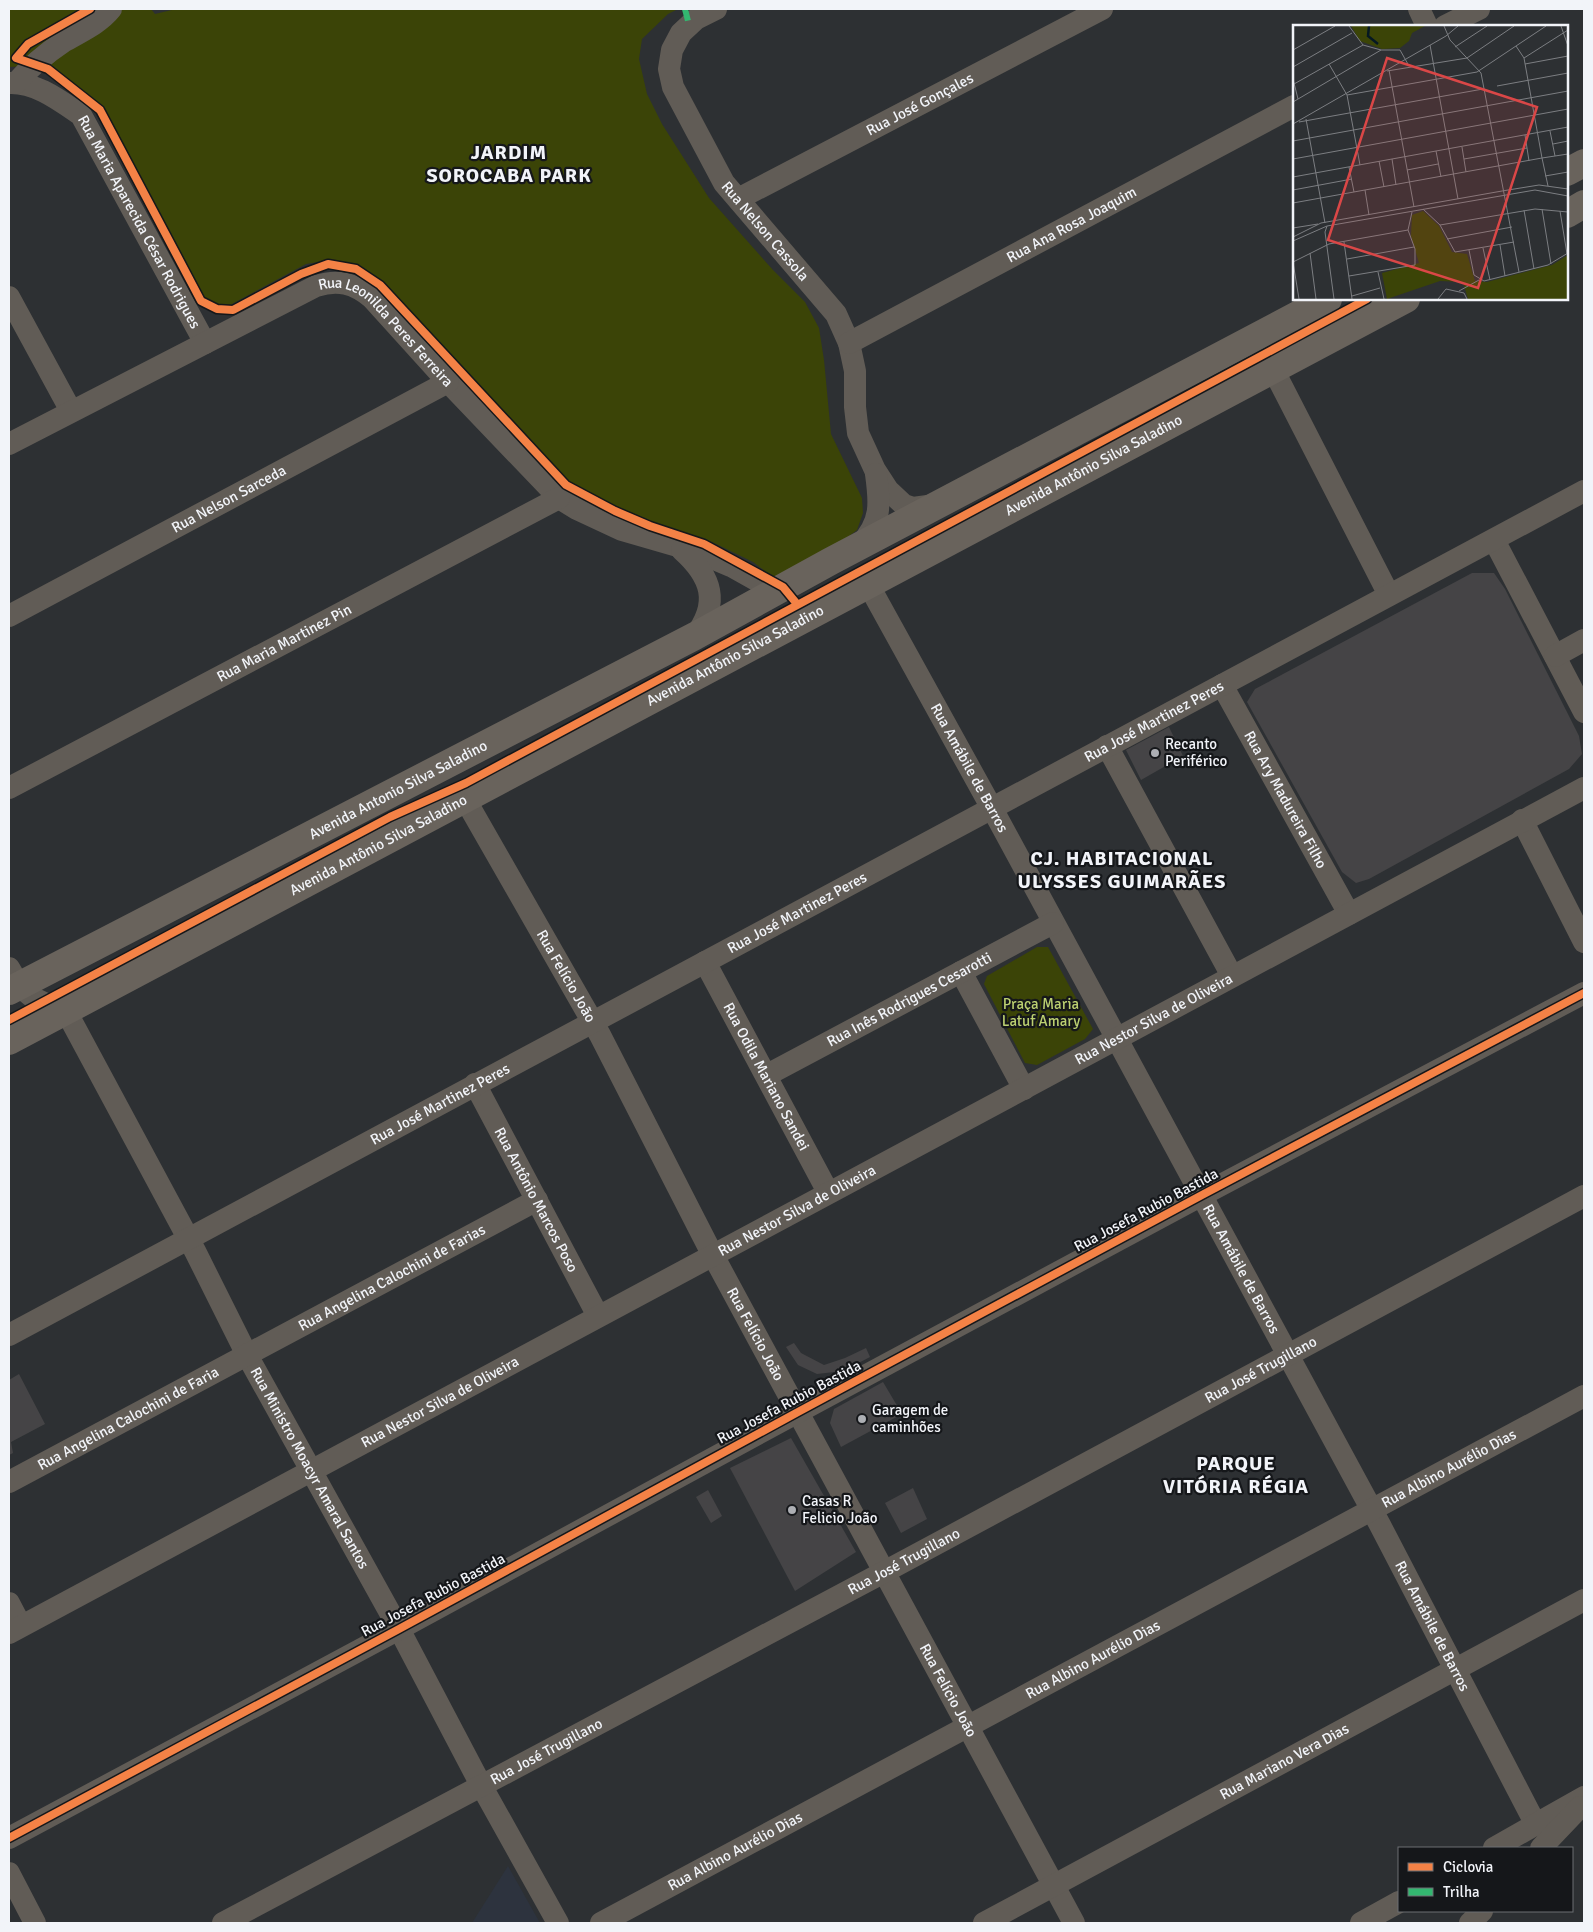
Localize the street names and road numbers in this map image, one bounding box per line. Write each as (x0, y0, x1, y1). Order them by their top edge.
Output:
street label: Rua José Gonçales (863, 69, 977, 140)
street label: Rua Maria Aparecida César Rodrigues (74, 112, 205, 332)
street label: Rua Nelson Cassola (718, 178, 813, 285)
street label: Rua Ana Rosa Joaquim (1003, 183, 1139, 266)
street label: Rua Leonilda Peres Ferreira (316, 274, 457, 391)
street label: Avenida Antônio Silva Saladino (1002, 410, 1185, 519)
street label: Rua Nelson Sarceda (168, 461, 289, 537)
street label: Rua Maria Martinez Pin (214, 600, 355, 686)
street label: Avenida Antônio Silva Saladino (643, 601, 827, 710)
street label: Rua José Martinez Peres (1081, 677, 1227, 766)
street label: Rua Amábile de Barros (927, 700, 1012, 836)
street label: Rua Ary Madureira Filho (1240, 728, 1331, 872)
street label: Avenida Antonio Silva Saladino (306, 736, 490, 843)
street label: Avenida Antônio Silva Saladino (286, 790, 470, 899)
street label: Rua José Martinez Peres (724, 868, 870, 957)
street label: Rua Felício João (533, 927, 600, 1026)
street label: Rua Inês Rodrigues Cesarotti (824, 948, 995, 1051)
street label: Rua Nestor Silva de Oliveira (1072, 969, 1236, 1069)
street label: Rua Odila Mariano Sandei (719, 1000, 813, 1154)
street label: Rua José Martinez Peres (367, 1059, 513, 1149)
street label: Rua Antônio Marcos Poso (491, 1124, 582, 1275)
street label: Rua Nestor Silva de Oliveira (715, 1161, 879, 1260)
street label: Rua Josefa Rubio Bastida (1071, 1164, 1221, 1256)
street label: Rua Amábile de Barros (1199, 1201, 1284, 1337)
street label: Rua Angelina Calochini de Farias (295, 1220, 489, 1335)
street label: Rua Felício João (723, 1284, 788, 1384)
street label: Rua José Trugillano (1202, 1332, 1320, 1407)
street label: Rua Nestor Silva de Oliveira (358, 1352, 522, 1451)
street label: Rua Josefa Rubio Bastida (714, 1356, 864, 1448)
street label: Rua Angelina Calochini de Faria (34, 1363, 222, 1474)
street label: Rua Ministro Moacyr Amaral Santos (246, 1364, 373, 1572)
street label: Rua Albino Aurélio Dias (1378, 1425, 1520, 1512)
street label: Rua José Trugillano (845, 1524, 963, 1599)
street label: Rua Josefa Rubio Bastida (358, 1549, 508, 1641)
street label: Rua Amábile de Barros (1391, 1558, 1474, 1694)
street label: Rua Albino Aurélio Dias (1022, 1616, 1164, 1703)
street label: Rua Felício João (916, 1640, 981, 1740)
street label: Rua José Trugillano (487, 1714, 606, 1788)
street label: Rua Mariano Vera Dias (1217, 1719, 1352, 1803)
street label: Rua Albino Aurélio Dias (665, 1808, 806, 1895)

